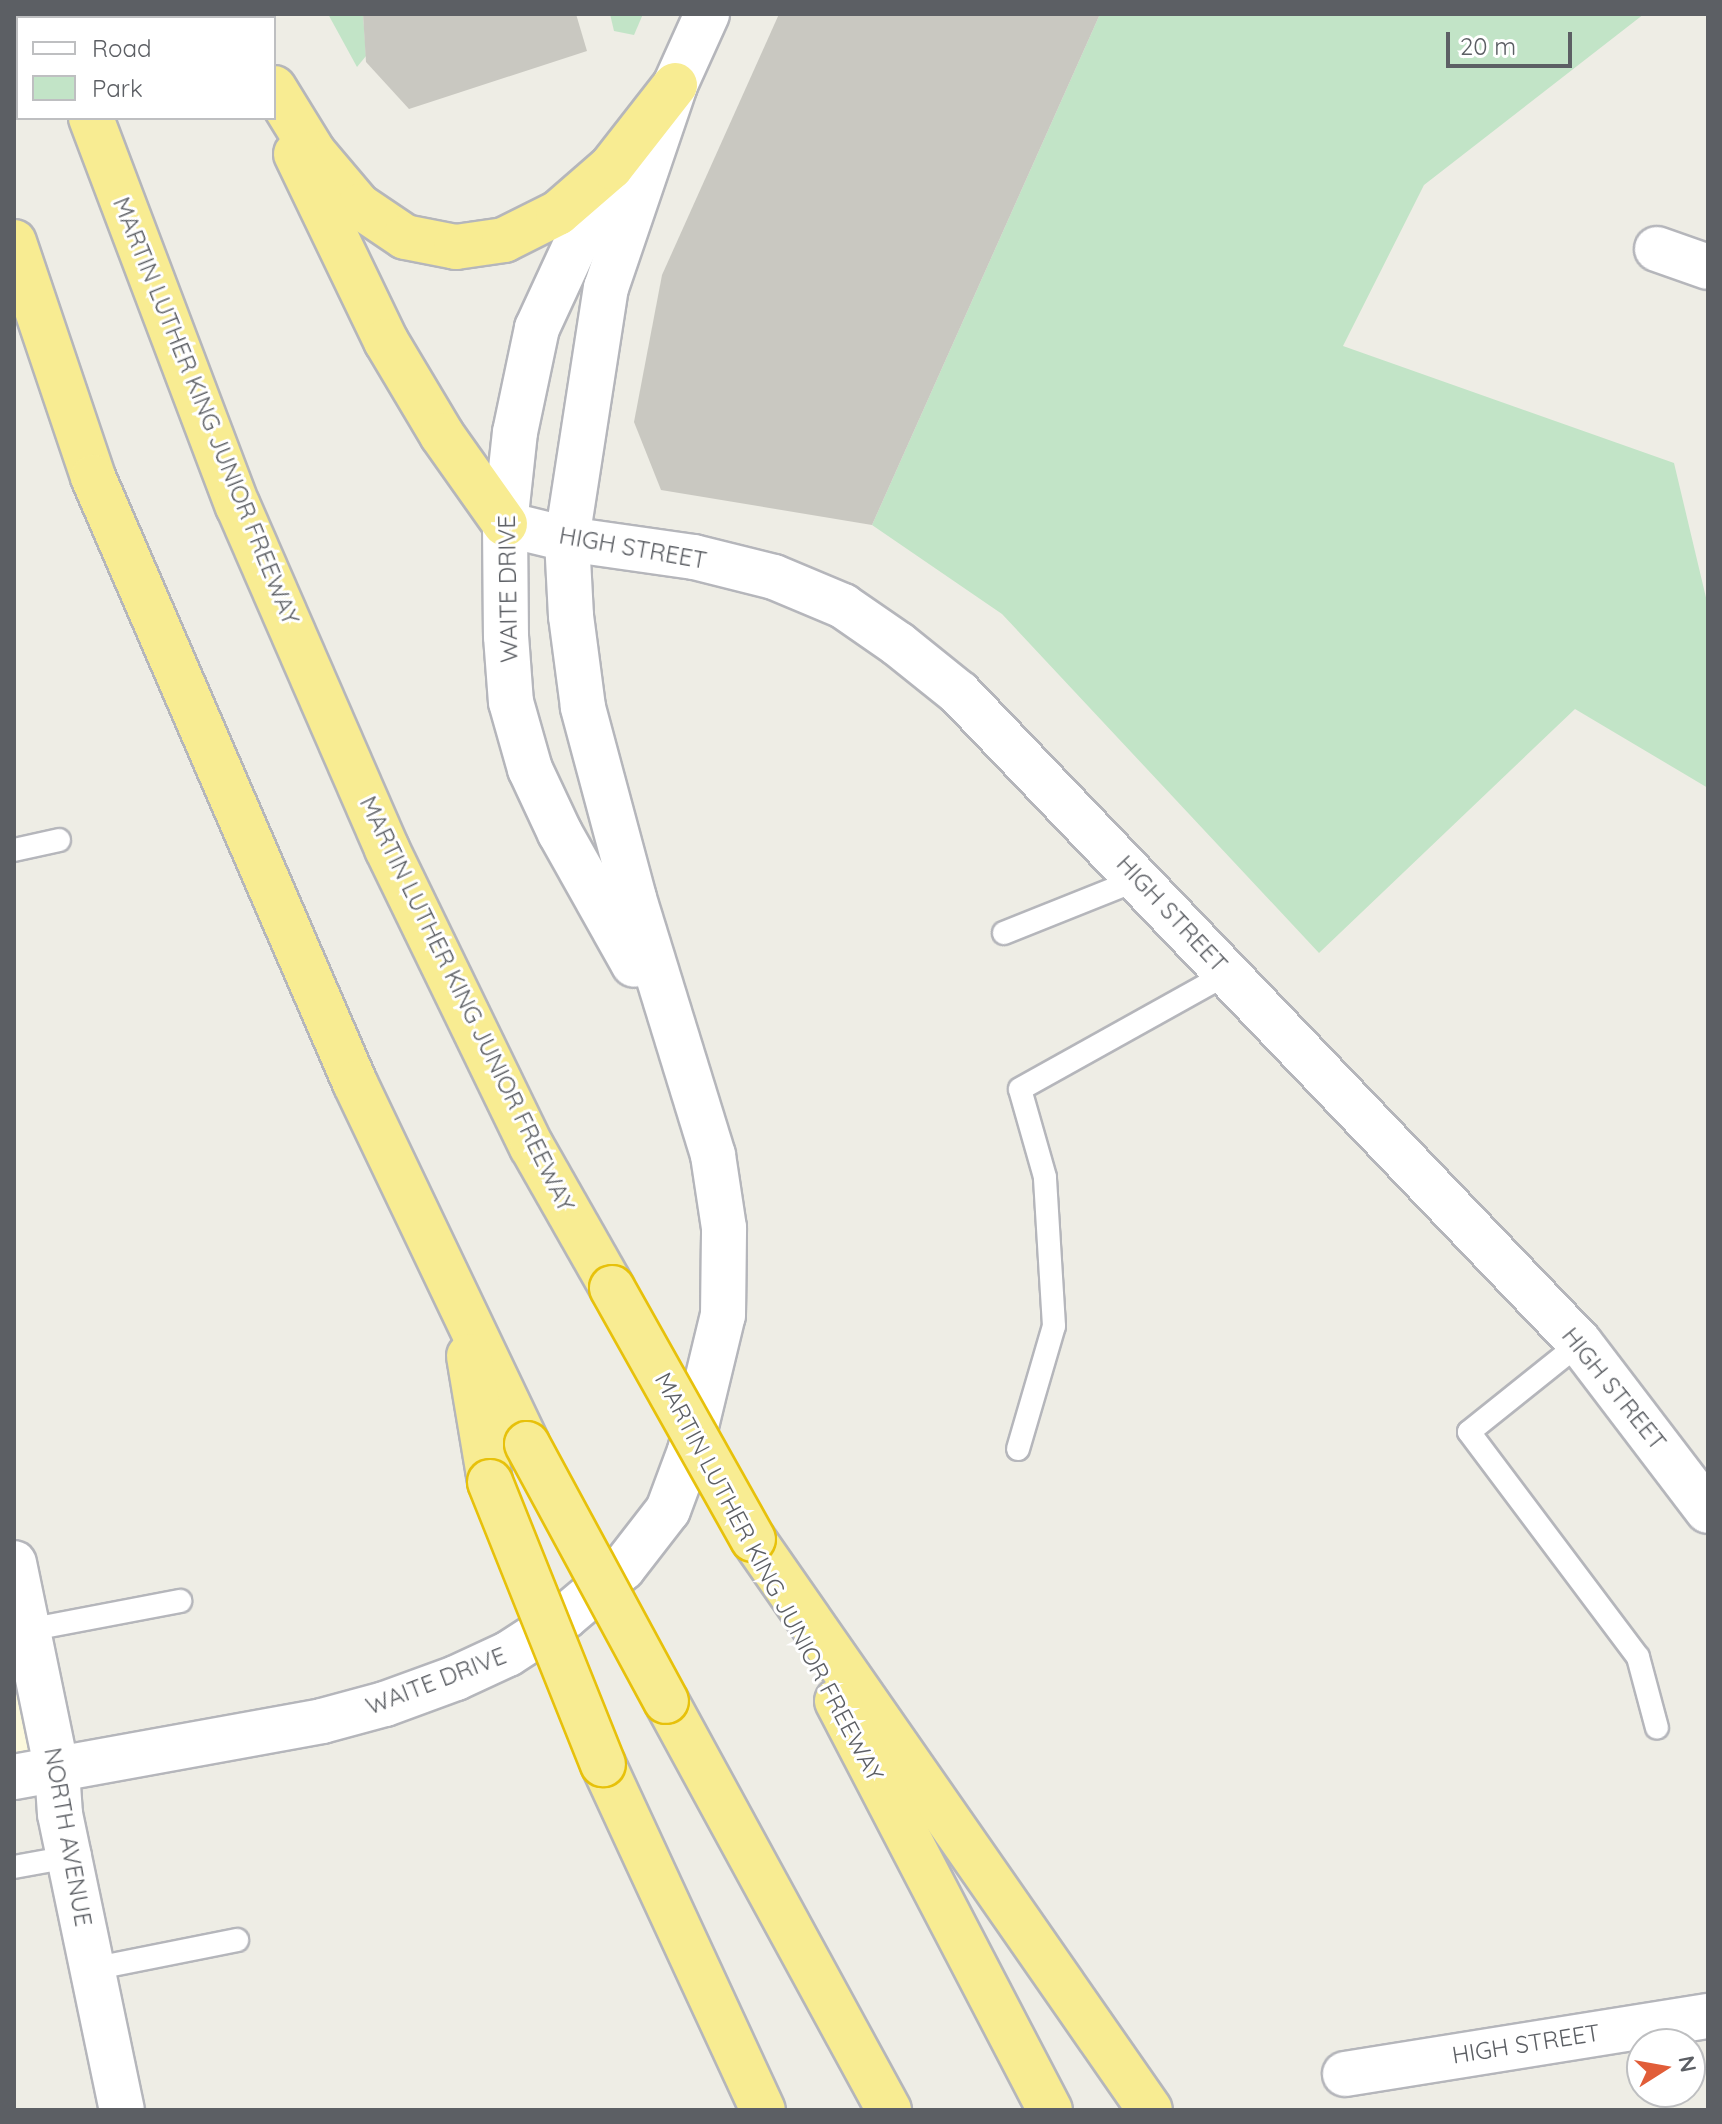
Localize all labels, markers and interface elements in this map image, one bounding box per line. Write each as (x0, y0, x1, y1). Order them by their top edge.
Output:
legend (16, 16, 276, 120)
scale bar (1450, 16, 1576, 66)
text: 20 m (1460, 31, 1516, 61)
text: Road (92, 33, 152, 63)
text: Park (92, 73, 143, 103)
street label: MARTIN LUTHER KING JUNIOR FREEWAY (107, 193, 305, 629)
street label: WAITE DRIVE (492, 515, 524, 663)
street label: HIGH STREET (557, 521, 709, 575)
street label: MARTIN LUTHER KING JUNIOR FREEWAY (353, 792, 581, 1216)
street label: HIGH STREET (1110, 849, 1234, 979)
street label: HIGH STREET (1556, 1322, 1672, 1456)
street label: MARTIN LUTHER KING JUNIOR FREEWAY (649, 1368, 889, 1786)
street label: WAITE DRIVE (362, 1641, 510, 1721)
street label: NORTH AVENUE (38, 1745, 98, 1929)
street label: HIGH STREET (1450, 2018, 1602, 2070)
north arrow (1626, 2028, 1706, 2108)
text: N (1672, 2053, 1703, 2074)

